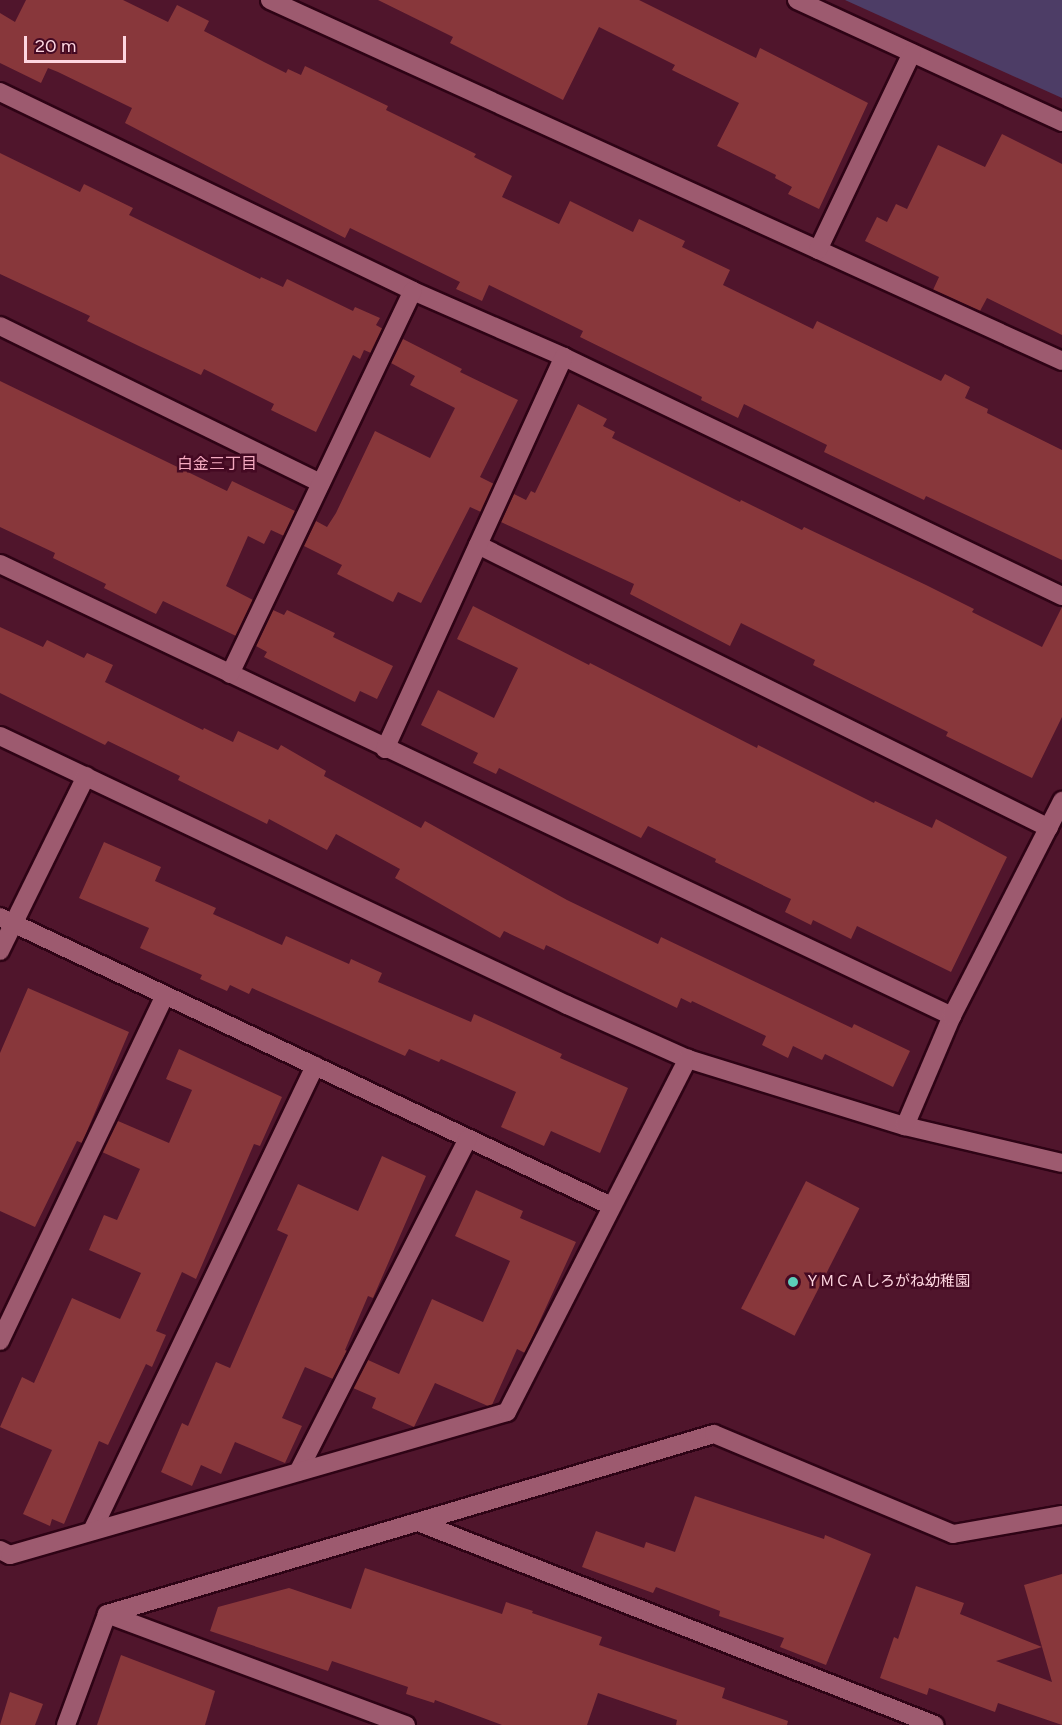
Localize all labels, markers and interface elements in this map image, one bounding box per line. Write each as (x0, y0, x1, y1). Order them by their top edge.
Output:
scale bar (27, 24, 129, 62)
text: 20 m (35, 35, 76, 57)
district label: 白金三丁目 (177, 454, 257, 474)
place label: ＹＭＣＡしろがね幼稚園 (805, 1273, 970, 1291)
marker: ＹＭＣＡしろがね幼稚園 (786, 1275, 800, 1289)

